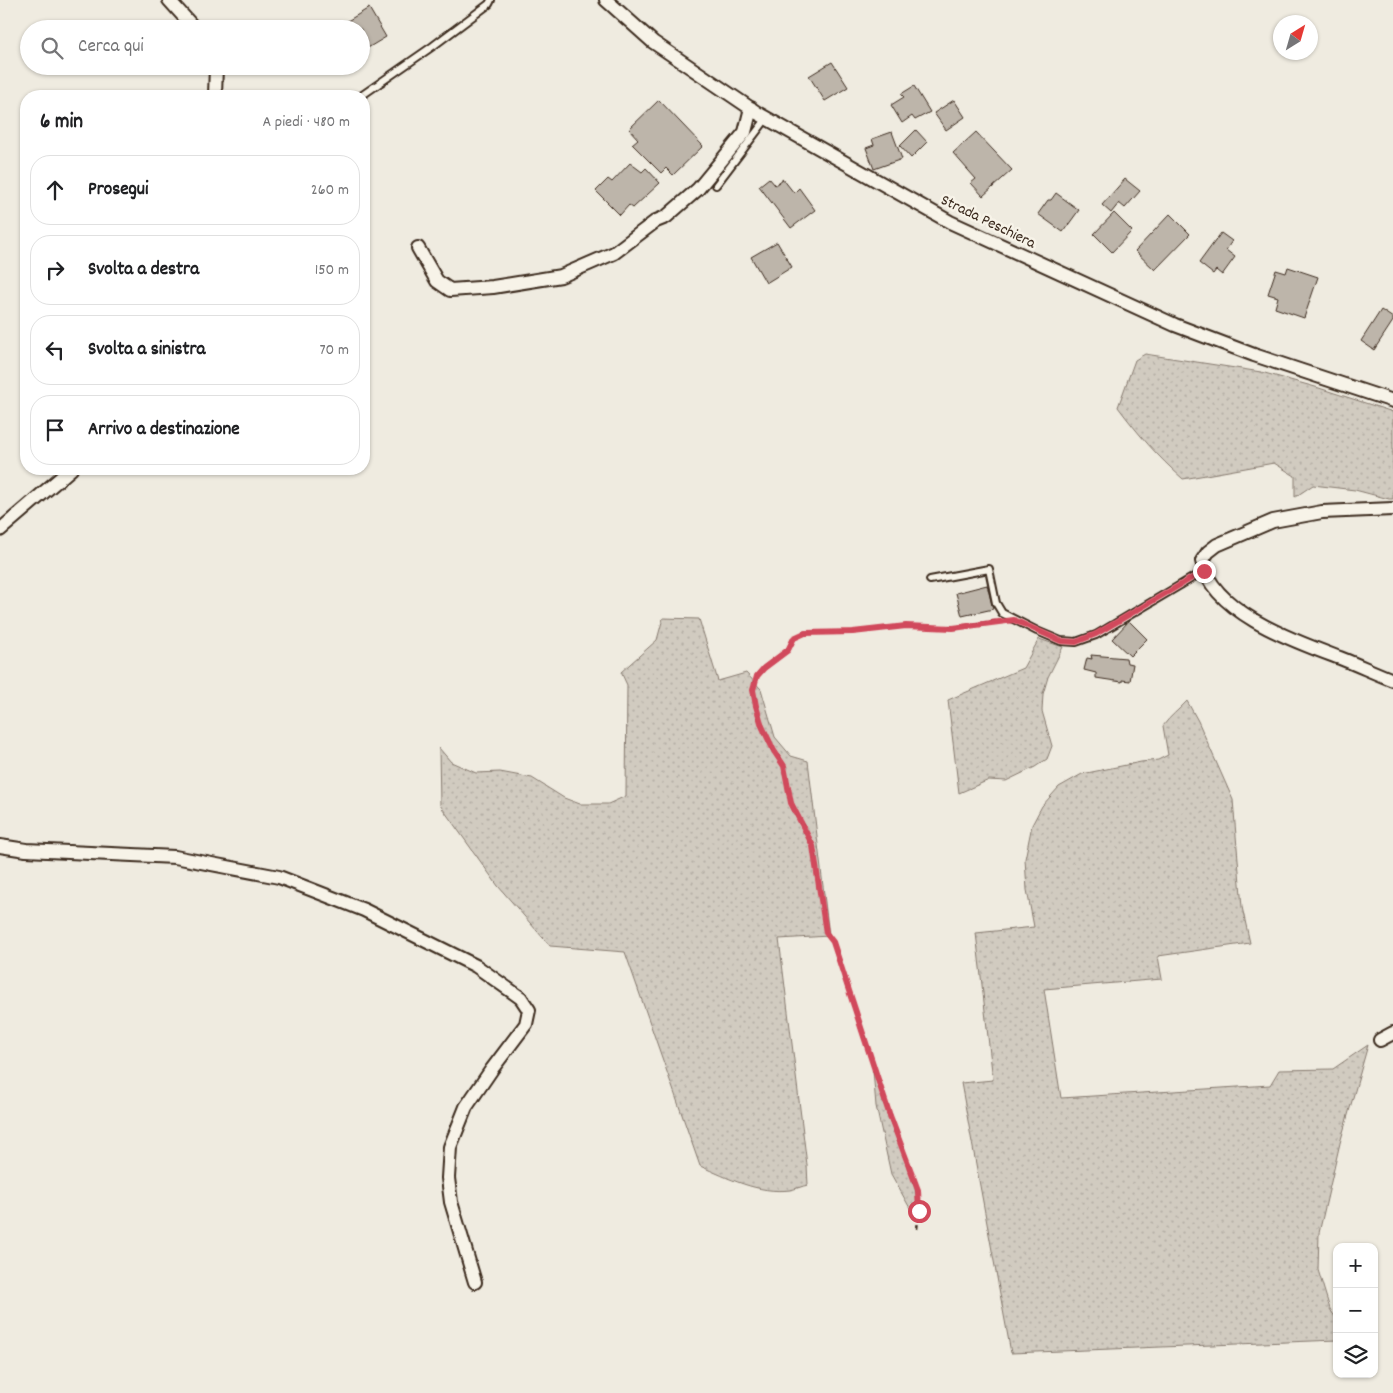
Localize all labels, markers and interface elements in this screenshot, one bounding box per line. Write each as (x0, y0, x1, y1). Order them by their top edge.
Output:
north arrow (1273, 15, 1318, 60)
search box (20, 20, 370, 75)
icon: search (38, 34, 66, 62)
text: Cerca qui (78, 34, 144, 61)
text: 6 min (40, 108, 83, 138)
text: A piedi · 480 m (262, 111, 350, 134)
icon: ahead (41, 176, 69, 204)
text: Prosegui (88, 177, 148, 204)
text: 260 m (311, 179, 349, 202)
street label: Strada Peschiera (936, 189, 1040, 255)
icon: right (41, 256, 69, 284)
text: Svolta a destra (88, 257, 199, 284)
text: 150 m (315, 259, 349, 282)
icon: left (41, 336, 69, 364)
text: Svolta a sinistra (88, 337, 206, 364)
text: 70 m (319, 339, 349, 362)
icon: arrive (41, 416, 69, 444)
text: Arrivo a destinazione (88, 417, 240, 444)
route end (1193, 560, 1216, 583)
route start (908, 1200, 931, 1223)
map controls (1333, 1243, 1378, 1378)
button: + (1333, 1243, 1378, 1288)
button: − (1333, 1288, 1378, 1333)
button: layers (1333, 1333, 1378, 1378)

